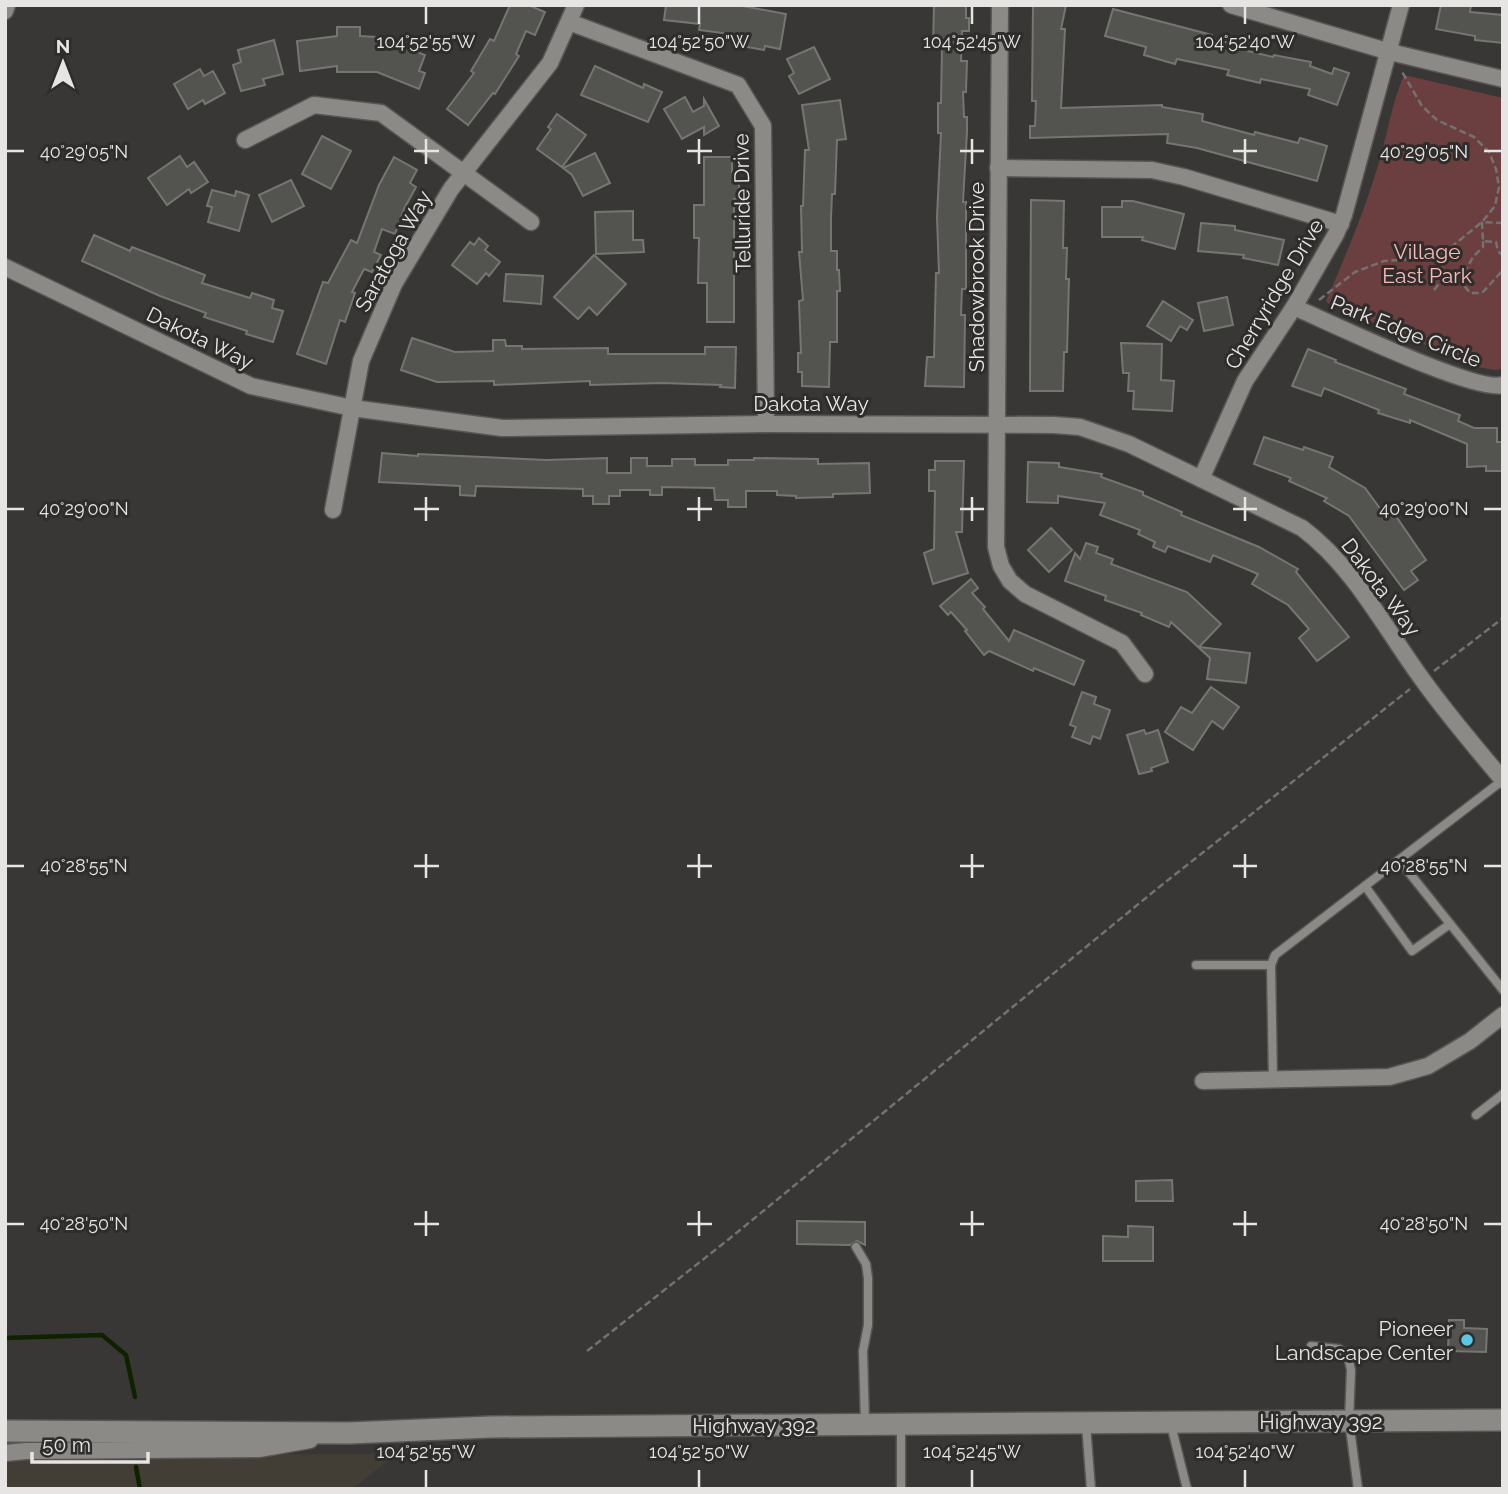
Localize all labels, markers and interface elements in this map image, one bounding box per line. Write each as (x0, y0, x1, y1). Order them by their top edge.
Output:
north arrow (28, 28, 98, 98)
text: 104°52'55"W (377, 31, 476, 52)
text: 104°52'50"W (649, 31, 749, 52)
text: 104°52'45"W (923, 31, 1021, 52)
text: 104°52'40"W (1195, 31, 1295, 52)
text: N (56, 35, 70, 57)
street label: Telluride Drive (728, 133, 756, 273)
text: 40°29'05"N (40, 141, 128, 162)
text: 40°29'05"N (1380, 141, 1468, 162)
street label: Shadowbrook Drive (964, 182, 989, 372)
street label: Saratoga Way (349, 186, 437, 316)
street label: Cherryridge Drive (1219, 214, 1329, 374)
park label: Village East Park (1382, 239, 1472, 288)
street label: Park Edge Circle (1327, 289, 1485, 373)
street label: Dakota Way (143, 301, 257, 375)
street label: Dakota Way (753, 391, 869, 416)
text: 40°29'00"N (39, 498, 129, 519)
text: 40°29'00"N (1379, 498, 1469, 519)
street label: Dakota Way (1336, 533, 1426, 641)
text: 40°28'55"N (40, 855, 128, 876)
text: 40°28'55"N (1380, 855, 1468, 876)
text: 40°28'50"N (40, 1213, 128, 1234)
text: 40°28'50"N (1380, 1213, 1468, 1234)
place label: Pioneer Landscape Center (1275, 1316, 1454, 1365)
marker: Pioneer Landscape Center (1459, 1332, 1475, 1348)
street label: Highway 392 (1259, 1409, 1383, 1434)
street label: Highway 392 (692, 1413, 816, 1438)
scale bar (32, 1420, 147, 1464)
text: 50 m (42, 1432, 91, 1457)
text: 104°52'55"W (377, 1441, 476, 1462)
text: 104°52'50"W (649, 1441, 749, 1462)
text: 104°52'45"W (923, 1441, 1021, 1462)
text: 104°52'40"W (1195, 1441, 1295, 1462)

